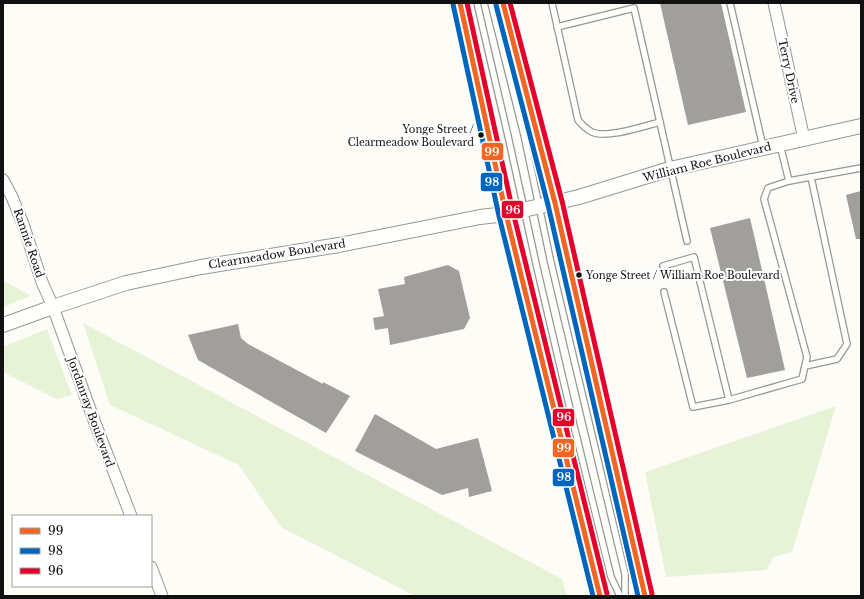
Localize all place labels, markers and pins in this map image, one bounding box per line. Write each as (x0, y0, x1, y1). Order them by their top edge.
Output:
place label: Yonge Street / Clearmeadow Boulevard (348, 123, 474, 149)
marker: Yonge Street / Clearmeadow Boulevard (476, 130, 486, 140)
place label: Yonge Street / William Roe Boulevard (585, 269, 780, 282)
marker: Yonge Street / William Roe Boulevard (574, 270, 584, 280)

